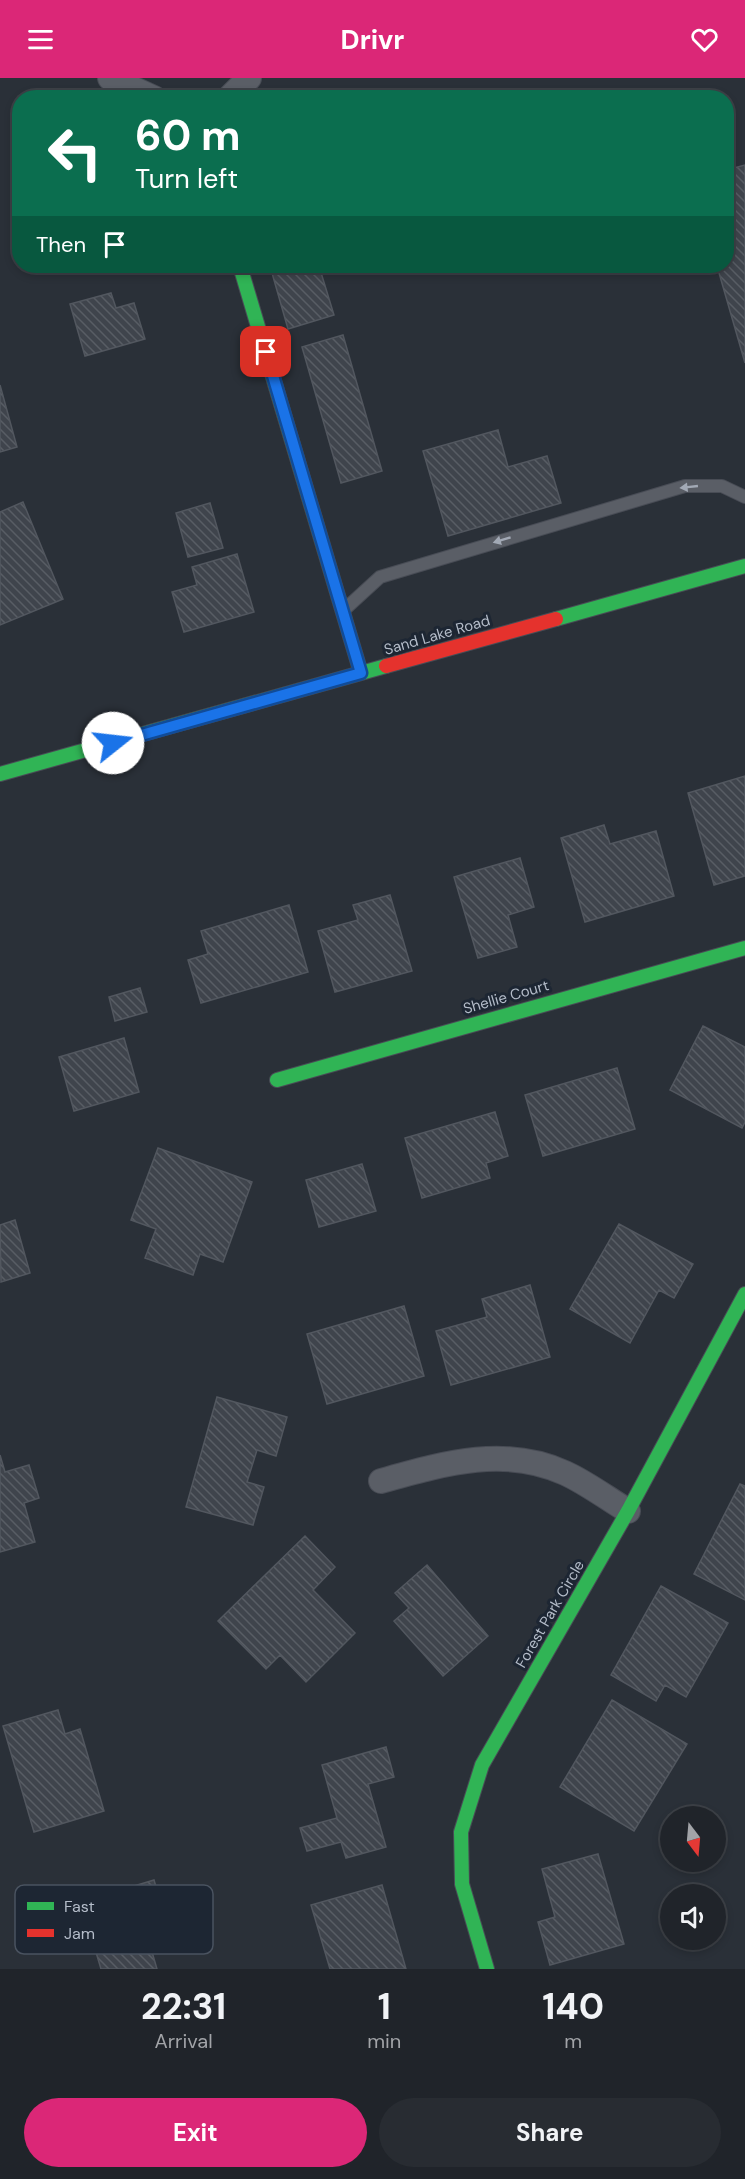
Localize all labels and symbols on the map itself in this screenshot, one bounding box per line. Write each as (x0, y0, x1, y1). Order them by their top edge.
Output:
pin (240, 326, 291, 377)
one-way arrow (680, 482, 699, 492)
one-way arrow (493, 536, 511, 545)
street label: Sand Lake Road (382, 610, 492, 660)
position arrow (81, 711, 145, 775)
street label: Shellie Court (461, 975, 551, 1019)
street label: Forest Park Circle (511, 1557, 589, 1671)
north arrow (660, 1806, 726, 1872)
legend (15, 1885, 213, 1954)
text: Fast (64, 1896, 95, 1917)
text: Jam (64, 1923, 95, 1944)

